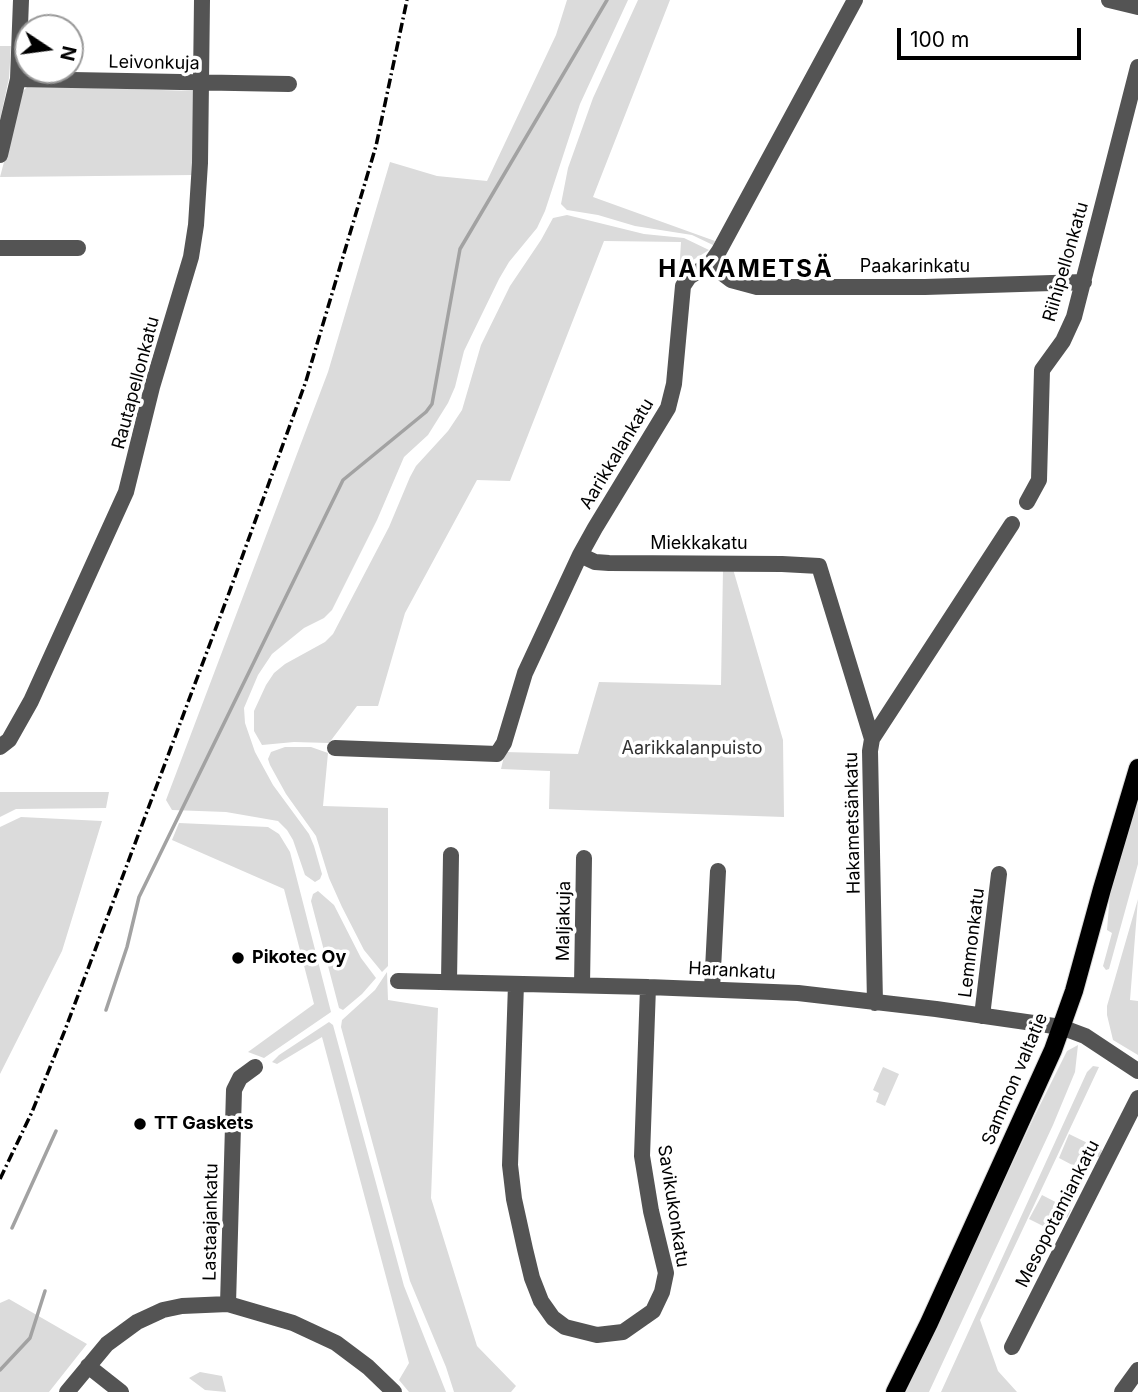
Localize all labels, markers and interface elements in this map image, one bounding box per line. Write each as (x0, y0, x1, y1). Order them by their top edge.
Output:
north arrow (14, 14, 84, 84)
scale bar (900, 14, 1084, 58)
text: 100 m (910, 27, 969, 52)
text: N (55, 44, 81, 63)
street label: Leivonkuja (108, 51, 200, 75)
street label: Riihipellonkatu (1039, 200, 1093, 324)
district label: HAKAMETSÄ (659, 256, 833, 284)
street label: Paakarinkatu (860, 256, 970, 278)
street label: Rautapellonkatu (108, 314, 164, 452)
street label: Aarikkalankatu (575, 395, 659, 513)
street label: Miekkakatu (650, 533, 748, 555)
park label: Aarikkalanpuisto (622, 738, 762, 760)
street label: Hakametsänkatu (841, 752, 865, 894)
street label: Maljakuja (553, 881, 575, 961)
street label: Lemmonkatu (955, 887, 989, 999)
place label: Pikotec Oy (252, 947, 346, 969)
marker: Pikotec Oy (230, 950, 246, 966)
street label: Harankatu (688, 958, 776, 984)
street label: Sammon valtatie (977, 1010, 1053, 1148)
place label: TT Gaskets (154, 1113, 254, 1135)
marker: TT Gaskets (132, 1116, 148, 1132)
street label: Mesopotamiankatu (1012, 1137, 1104, 1291)
street label: Savikukonkatu (653, 1143, 693, 1269)
street label: Lastaajankatu (199, 1163, 223, 1281)

